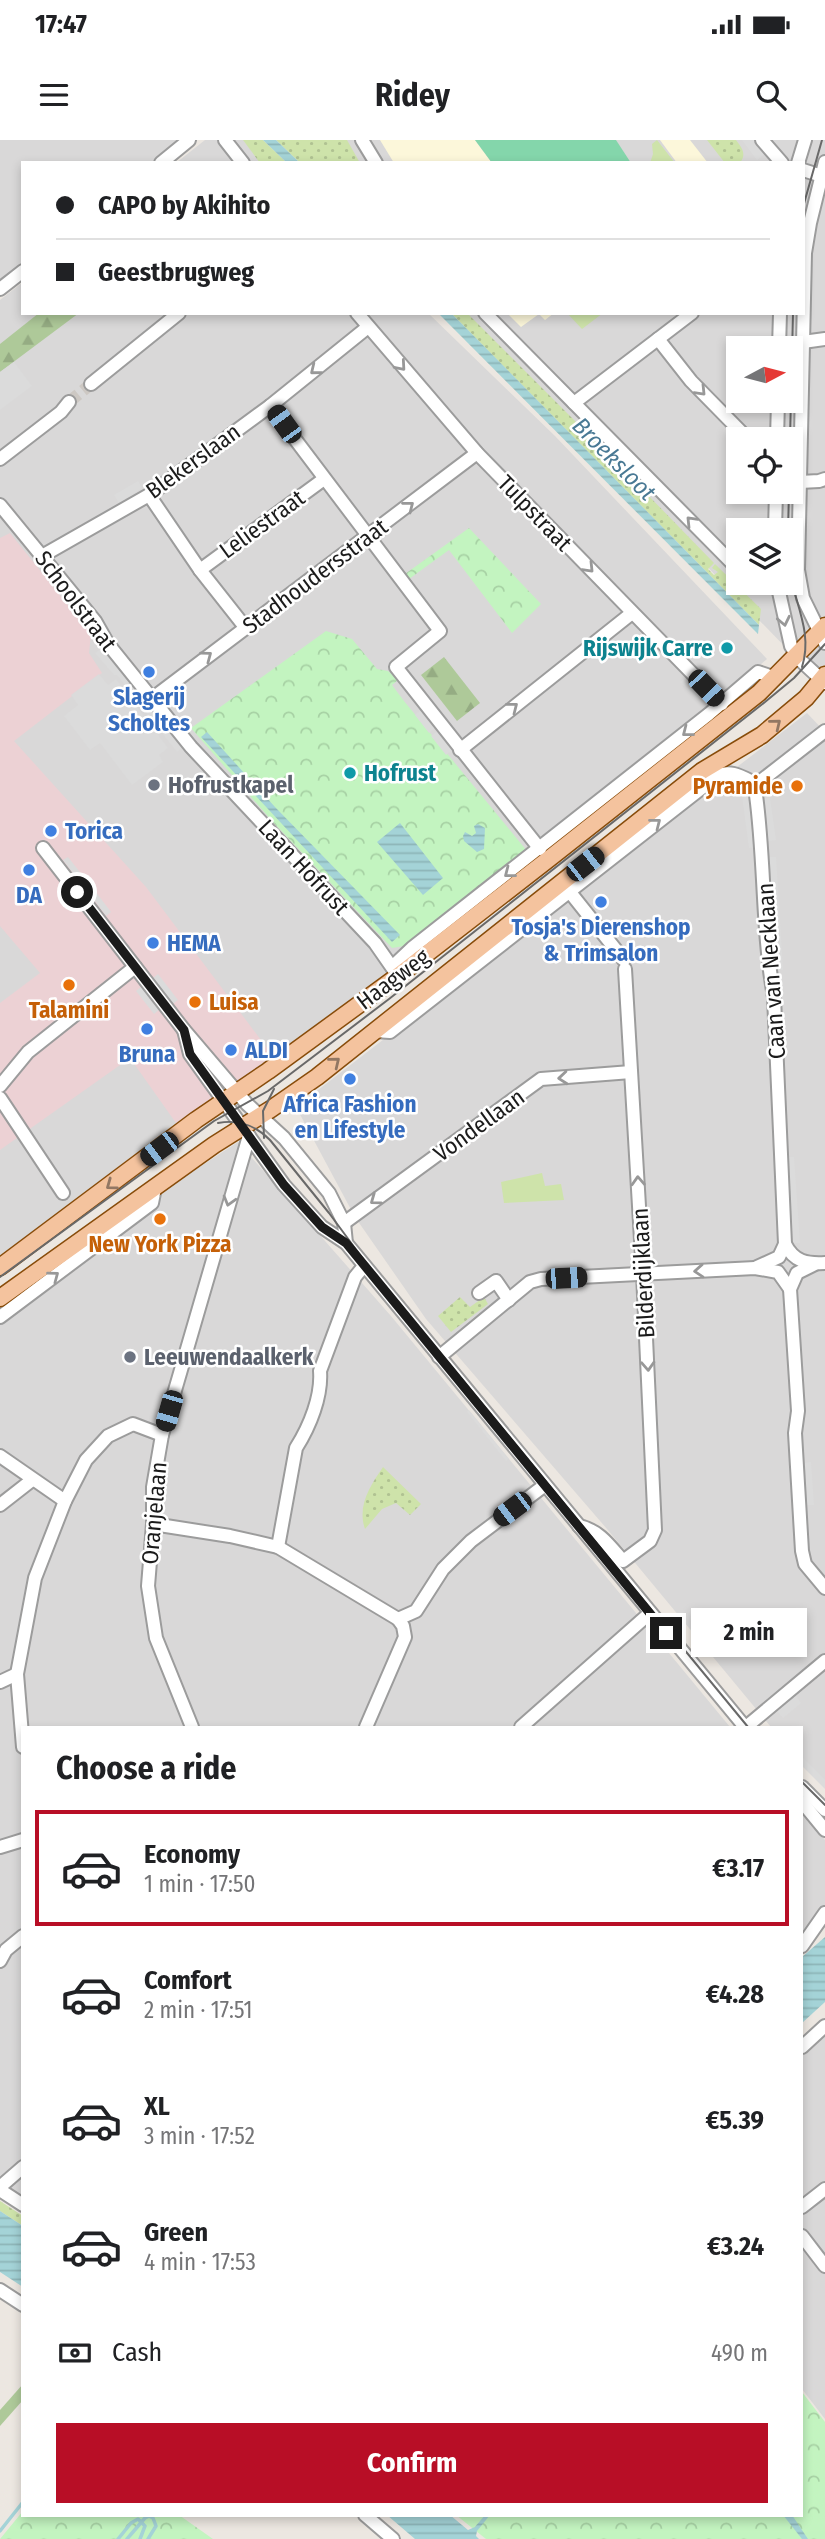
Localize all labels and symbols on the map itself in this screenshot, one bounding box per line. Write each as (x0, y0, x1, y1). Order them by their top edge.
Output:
north arrow (726, 336, 803, 413)
one-way arrow (393, 357, 405, 370)
one-way arrow (310, 362, 323, 374)
one-way arrow (693, 383, 705, 395)
car (264, 401, 305, 447)
water label: Broeksloot (567, 412, 661, 506)
street label: Blekerslaan (140, 417, 246, 505)
street label: Tulpstraat (492, 469, 578, 557)
street label: Leliestraat (214, 483, 311, 564)
one-way arrow (401, 501, 414, 514)
street label: Stadhoudersstraat (237, 512, 393, 640)
one-way arrow (686, 516, 699, 529)
street label: Schoolstraat (29, 545, 123, 657)
one-way arrow (580, 560, 593, 573)
one-way arrow (776, 615, 791, 627)
place label: Rijswijk Carre (583, 634, 713, 662)
marker: Rijswijk Carre (719, 640, 735, 656)
one-way arrow (199, 652, 212, 665)
marker: Slagerij Scholtes (141, 664, 157, 680)
car (684, 666, 729, 710)
place label: Slagerij Scholtes (108, 683, 190, 737)
one-way arrow (505, 702, 517, 715)
one-way arrow (767, 720, 780, 732)
one-way arrow (683, 724, 696, 736)
place label: Hofrust (364, 759, 437, 787)
marker: Hofrust (342, 765, 358, 781)
place label: Hofrustkapel (168, 771, 294, 799)
place label: Pyramide (693, 772, 783, 800)
marker: Hofrustkapel (146, 777, 162, 793)
marker: Pyramide (789, 778, 805, 794)
street label: Laan Hofrust (253, 813, 356, 921)
place label: Torica (65, 817, 123, 845)
one-way arrow (648, 819, 660, 832)
marker: Torica (43, 823, 59, 839)
car (562, 843, 609, 885)
marker: DA (21, 862, 37, 878)
one-way arrow (504, 864, 516, 877)
route start (61, 876, 93, 908)
place label: DA (16, 881, 42, 909)
street label: Caan van Necklaan (751, 882, 791, 1060)
marker: Tosja's Dierenshop & Trimsalon (593, 894, 609, 910)
place label: Tosja's Dierenshop & Trimsalon (512, 913, 691, 967)
place label: HEMA (167, 929, 221, 957)
marker: HEMA (145, 935, 161, 951)
street label: Haagweg (351, 942, 435, 1016)
marker: Talamini (61, 977, 77, 993)
place label: Luisa (209, 988, 259, 1016)
marker: Luisa (187, 994, 203, 1010)
place label: Talamini (29, 996, 109, 1024)
marker: Bruna (139, 1021, 155, 1037)
place label: ALDI (244, 1036, 288, 1064)
place label: Bruna (119, 1040, 175, 1068)
marker: ALDI (223, 1042, 239, 1058)
one-way arrow (328, 1058, 340, 1071)
one-way arrow (557, 1070, 568, 1085)
marker: Africa Fashion en Lifestyle (342, 1071, 358, 1087)
street label: Vondellaan (428, 1083, 530, 1167)
place label: Africa Fashion en Lifestyle (283, 1090, 416, 1144)
car (136, 1128, 183, 1170)
one-way arrow (630, 1175, 645, 1186)
one-way arrow (106, 1177, 118, 1190)
one-way arrow (370, 1192, 383, 1205)
one-way arrow (223, 1195, 238, 1207)
street label: Bilderdijklaan (626, 1207, 660, 1339)
marker: New York Pizza (152, 1211, 168, 1227)
place label: New York Pizza (88, 1230, 232, 1258)
one-way arrow (693, 1263, 704, 1278)
car (545, 1266, 588, 1290)
one-way arrow (46, 1271, 59, 1284)
place label: Leeuwendaalkerk (144, 1343, 314, 1371)
marker: Leeuwendaalkerk (122, 1349, 138, 1365)
one-way arrow (640, 1361, 655, 1372)
car (154, 1388, 185, 1434)
street label: Oranjelaan (136, 1461, 172, 1565)
car (489, 1488, 536, 1530)
callout: 2 min (690, 1608, 806, 1658)
route end (650, 1617, 682, 1649)

